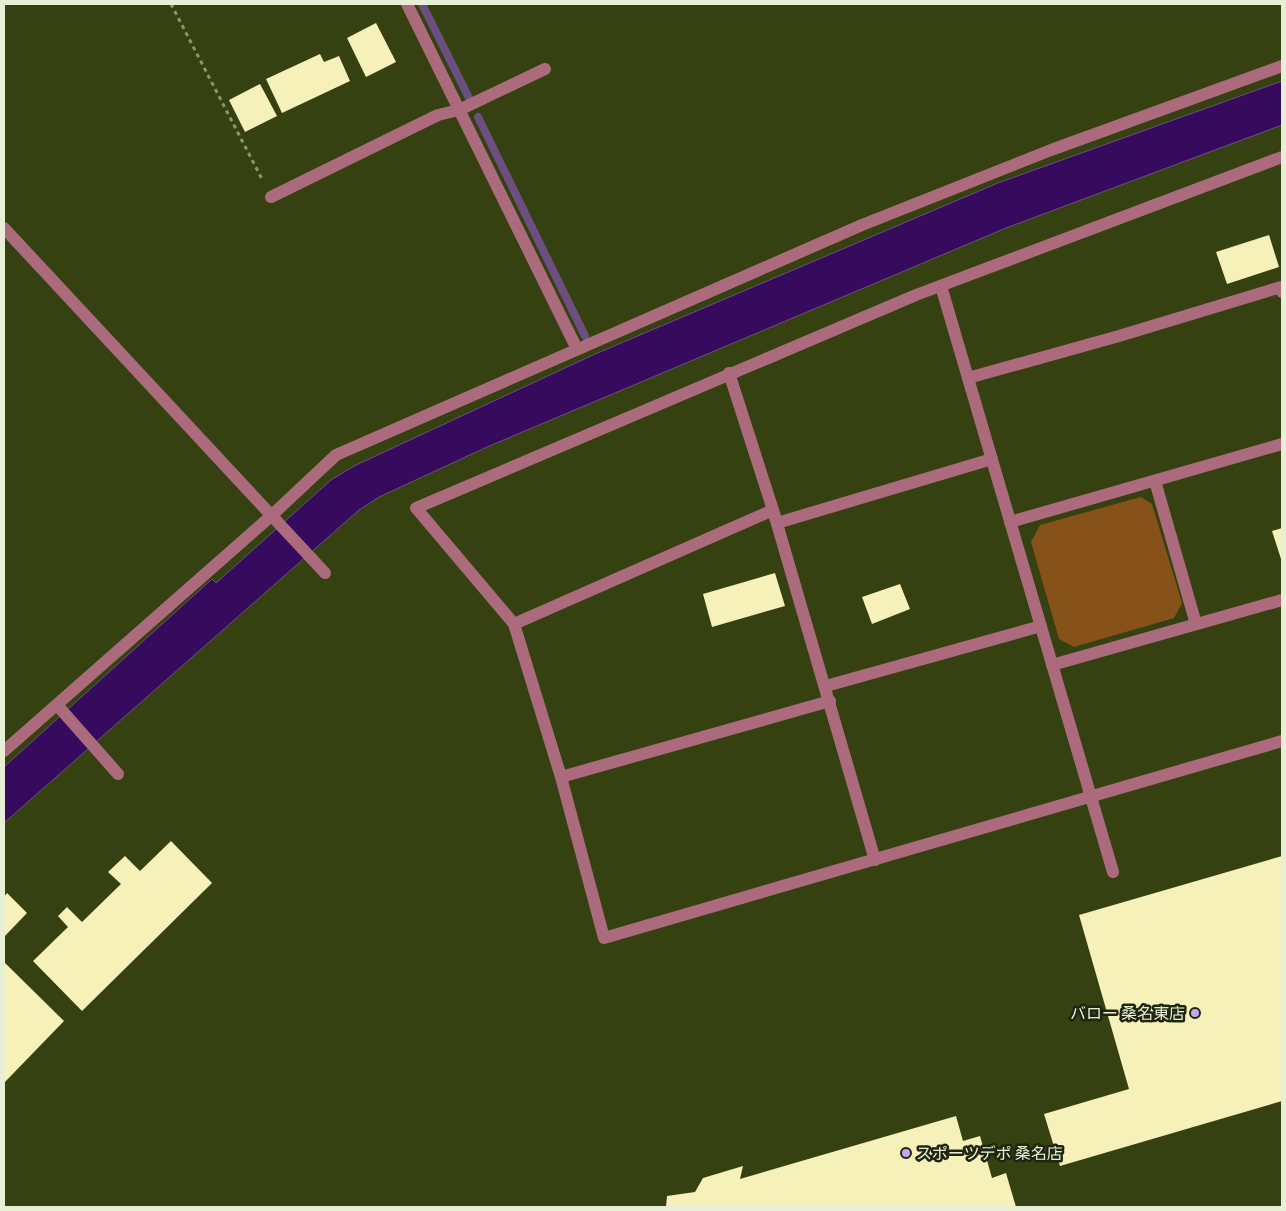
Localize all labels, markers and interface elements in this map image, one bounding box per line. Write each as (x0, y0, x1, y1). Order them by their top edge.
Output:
place label: バロー 桑名東店 (1070, 1005, 1185, 1022)
marker: バロー 桑名東店 (1189, 1007, 1201, 1019)
place label: スポーツデポ 桑名店 (916, 1145, 1063, 1162)
marker: スポーツデポ 桑名店 (900, 1147, 912, 1159)

